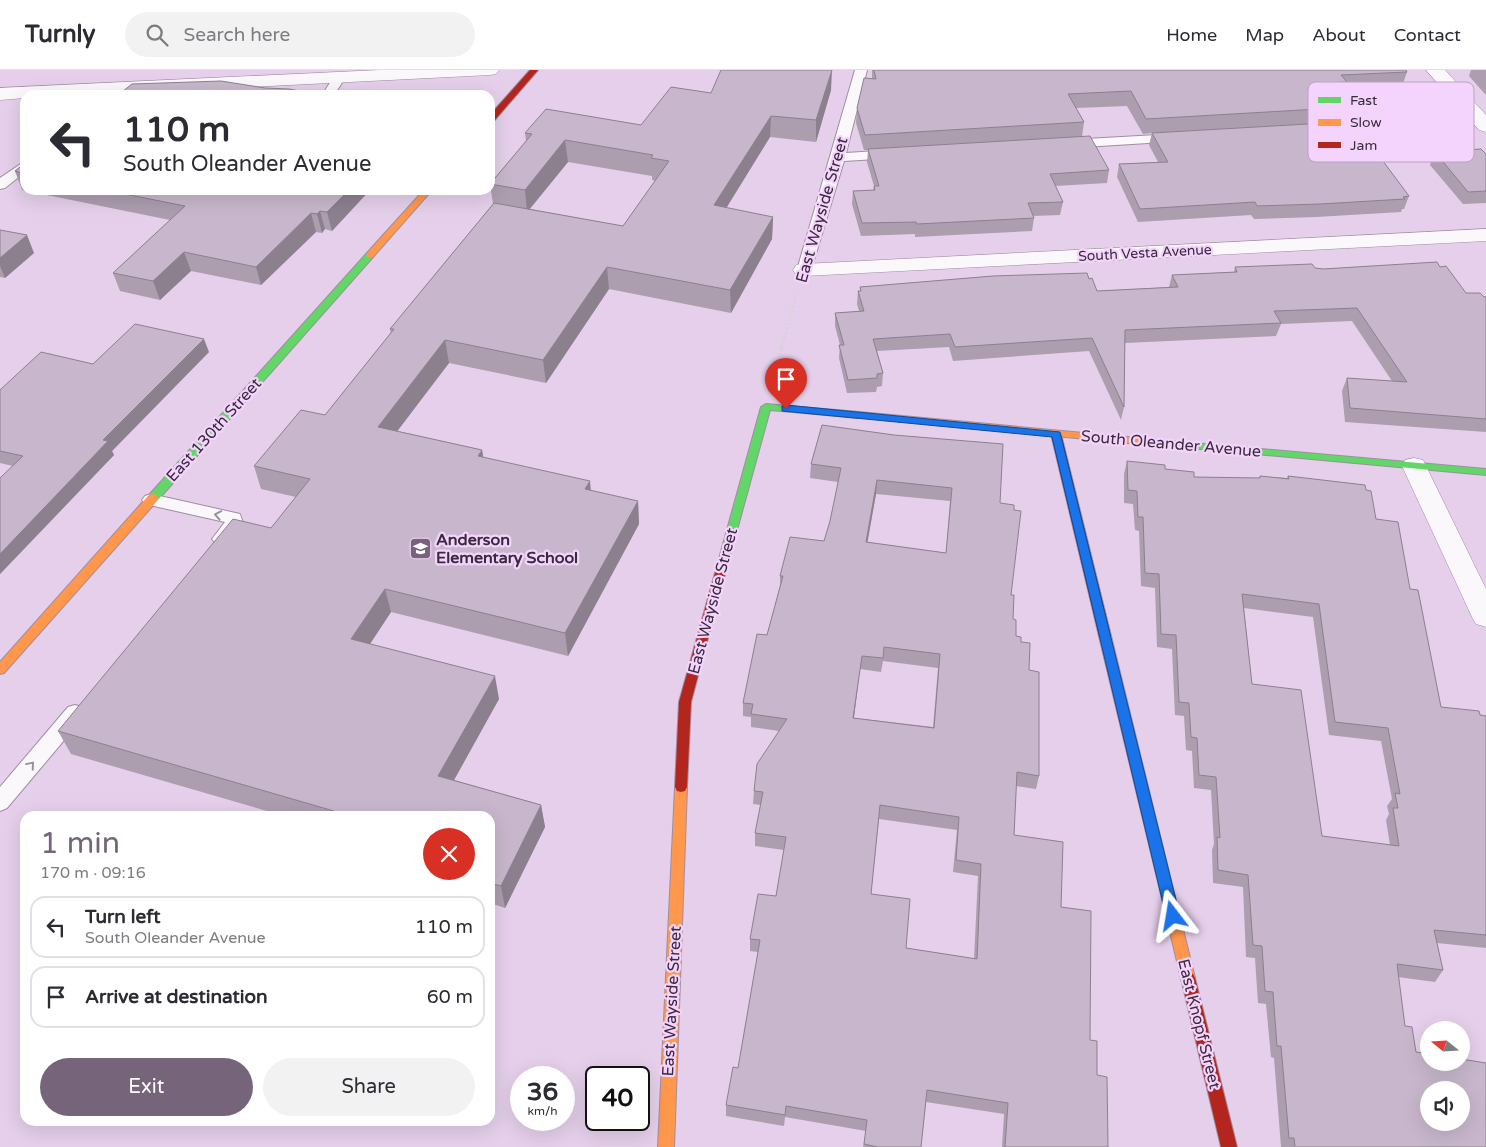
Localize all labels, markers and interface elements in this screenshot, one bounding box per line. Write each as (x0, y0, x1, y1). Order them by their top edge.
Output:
search box (125, 12, 475, 57)
text: Turnly (25, 20, 95, 49)
icon: search (143, 21, 171, 49)
text: Search here (183, 24, 290, 46)
text: Home (1166, 24, 1217, 46)
text: Map (1245, 24, 1284, 46)
text: About (1312, 24, 1366, 46)
text: Contact (1394, 24, 1461, 46)
legend (1308, 82, 1474, 162)
text: Fast (1350, 92, 1378, 109)
text: 110 m (123, 109, 230, 151)
icon: left (40, 110, 105, 175)
text: Slow (1350, 114, 1382, 131)
street label: East Wayside Street (792, 135, 852, 285)
text: Jam (1350, 137, 1377, 154)
text: South Oleander Avenue (123, 151, 371, 177)
street label: South Vesta Avenue (1078, 241, 1212, 265)
pin (765, 358, 807, 409)
icon: arrive (772, 365, 800, 393)
street label: East 130th Street (162, 374, 266, 486)
street label: South Oleander Avenue (1080, 426, 1262, 462)
one-way arrow (213, 510, 222, 521)
street label: East Wayside Street (684, 526, 742, 676)
place label: Anderson Elementary School (436, 530, 578, 568)
school or university icon: Anderson Elementary School (408, 537, 432, 561)
one-way arrow (26, 762, 34, 771)
text: 1 min (40, 825, 120, 862)
button: close (423, 828, 475, 880)
text: 170 m · 09:16 (40, 863, 146, 883)
position arrow (1146, 889, 1198, 941)
text: Turn left (85, 906, 161, 928)
icon: left (42, 913, 70, 941)
text: 110 m (415, 916, 473, 938)
street label: East Wayside Street (658, 925, 686, 1077)
text: South Oleander Avenue (85, 928, 266, 948)
street label: East Knopf Street (1173, 957, 1225, 1091)
icon: arrive (42, 983, 70, 1011)
text: Arrive at destination (85, 986, 268, 1008)
text: 60 m (427, 986, 473, 1008)
north arrow (1420, 1021, 1470, 1071)
map controls (1420, 1021, 1470, 1131)
button: Exit (40, 1058, 253, 1116)
button: Share (263, 1058, 475, 1116)
speed limit sign: 40 (585, 1066, 650, 1131)
text: 36 (527, 1077, 558, 1107)
button: sound (1420, 1081, 1470, 1131)
text: km/h (527, 1104, 558, 1118)

